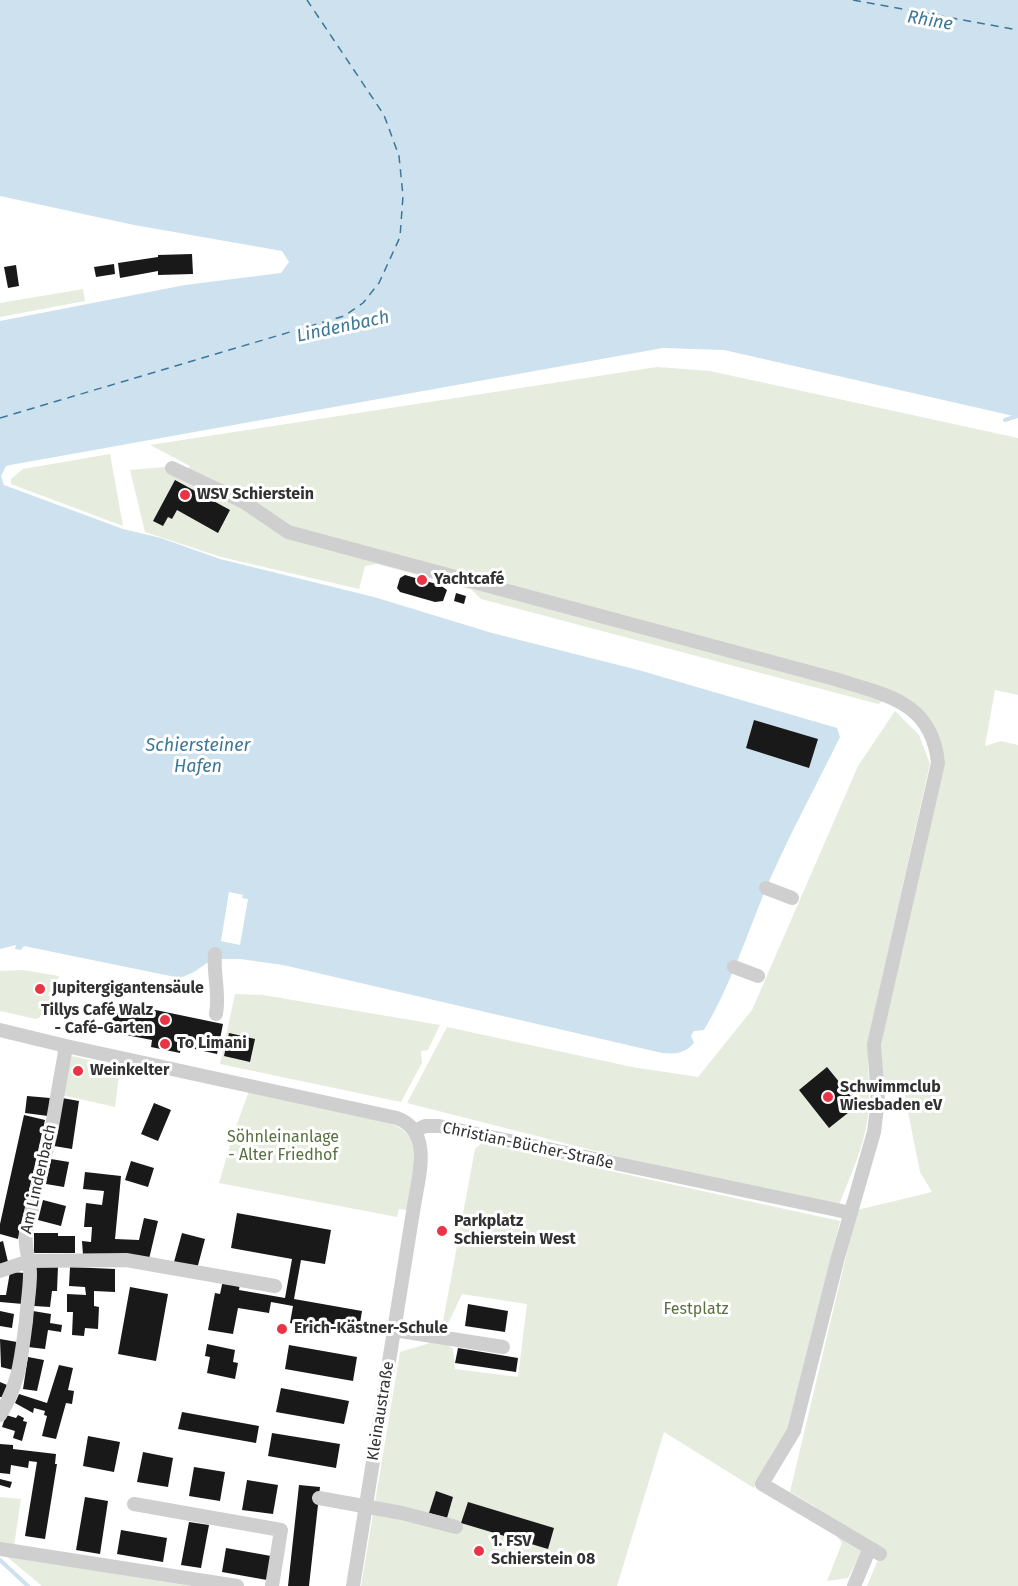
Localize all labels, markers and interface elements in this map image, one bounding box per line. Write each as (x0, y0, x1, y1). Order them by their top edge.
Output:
water label: Rhine (905, 6, 955, 36)
water label: Lindenbach (295, 307, 391, 347)
place label: WSV Schierstein (197, 485, 314, 505)
marker: WSV Schierstein (178, 488, 192, 502)
place label: Yachtcafé (434, 570, 504, 590)
marker: Yachtcafé (415, 573, 429, 587)
water label: Schiersteiner Hafen (146, 735, 250, 777)
place label: Jupitergigantensäule (52, 979, 204, 999)
marker: Jupitergigantensäule (33, 982, 47, 996)
place label: Tillys Café Walz - Café-Garten (41, 1001, 153, 1039)
marker: Tillys Café Walz - Café-Garten (158, 1013, 172, 1027)
place label: To Limani (177, 1034, 247, 1054)
marker: To Limani (158, 1037, 172, 1051)
place label: Weinkelter (90, 1061, 169, 1081)
marker: Weinkelter (71, 1064, 85, 1078)
place label: Schwimmclub Wiesbaden eV (840, 1078, 942, 1116)
marker: Schwimmclub Wiesbaden eV (821, 1090, 835, 1104)
street label: Christian-Bücher-Straße (441, 1118, 615, 1174)
street label: Am Lindenbach (17, 1122, 61, 1236)
park label: Söhnleinanlage - Alter Friedhof (227, 1128, 339, 1166)
place label: Parkplatz Schierstein West (454, 1212, 576, 1250)
marker: Parkplatz Schierstein West (435, 1224, 449, 1238)
park label: Festplatz (664, 1300, 728, 1320)
place label: Erich-Kästner-Schule (294, 1319, 448, 1339)
marker: Erich-Kästner-Schule (275, 1322, 289, 1336)
street label: Kleinaustraße (364, 1360, 398, 1462)
place label: 1. FSV Schierstein 08 (491, 1532, 595, 1570)
marker: 1. FSV Schierstein 08 (472, 1544, 486, 1558)

